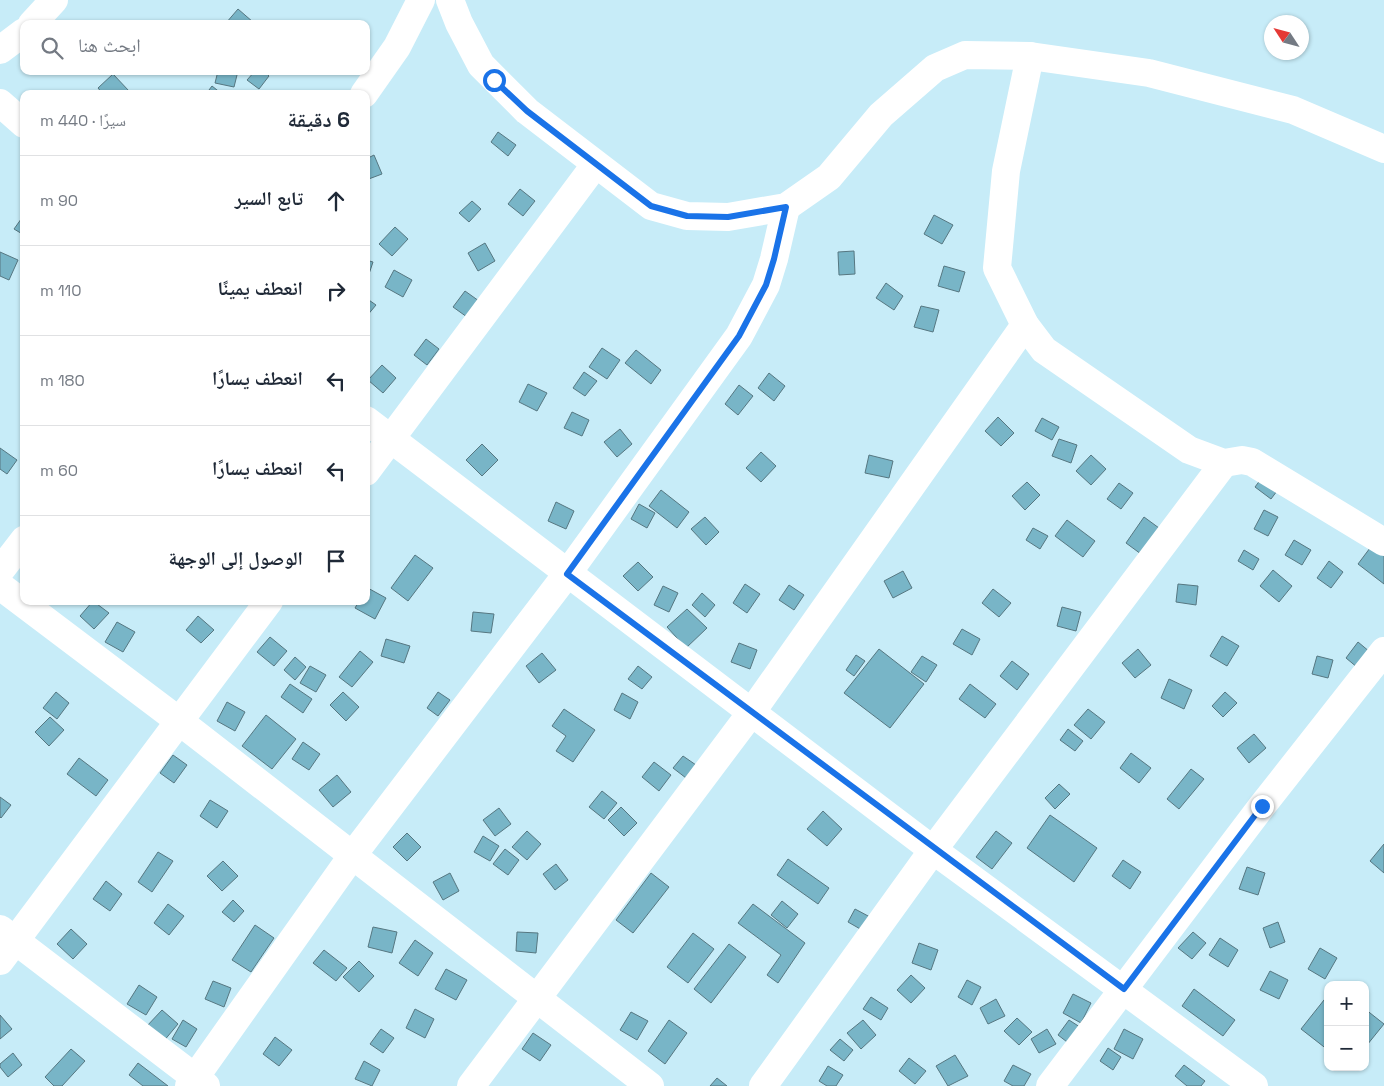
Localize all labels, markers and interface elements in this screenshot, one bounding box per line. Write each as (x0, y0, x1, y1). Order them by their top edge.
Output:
north arrow (1264, 15, 1309, 60)
search box (20, 20, 370, 75)
text: ابحث هنا (78, 33, 141, 58)
icon: search (38, 34, 66, 62)
route start (483, 69, 506, 92)
text: 6 دقيقة (288, 106, 350, 133)
text: سيرًا · 440 m (40, 110, 126, 131)
text: تابع السير (235, 186, 303, 211)
icon: ahead (322, 187, 350, 215)
text: 90 m (40, 190, 78, 211)
text: انعطف يمينًا (218, 276, 303, 301)
icon: right (322, 277, 350, 305)
text: 110 m (40, 280, 82, 301)
text: انعطف يسارًا (212, 366, 303, 391)
icon: left (322, 367, 350, 395)
text: 180 m (40, 370, 85, 391)
text: انعطف يسارًا (212, 456, 303, 481)
icon: left (322, 457, 350, 485)
text: 60 m (40, 460, 78, 481)
text: الوصول إلى الوجهة (168, 546, 303, 571)
icon: arrive (322, 547, 350, 575)
route end (1251, 795, 1274, 818)
map controls (1324, 981, 1369, 1071)
button: + (1324, 981, 1369, 1026)
button: − (1324, 1026, 1369, 1071)

